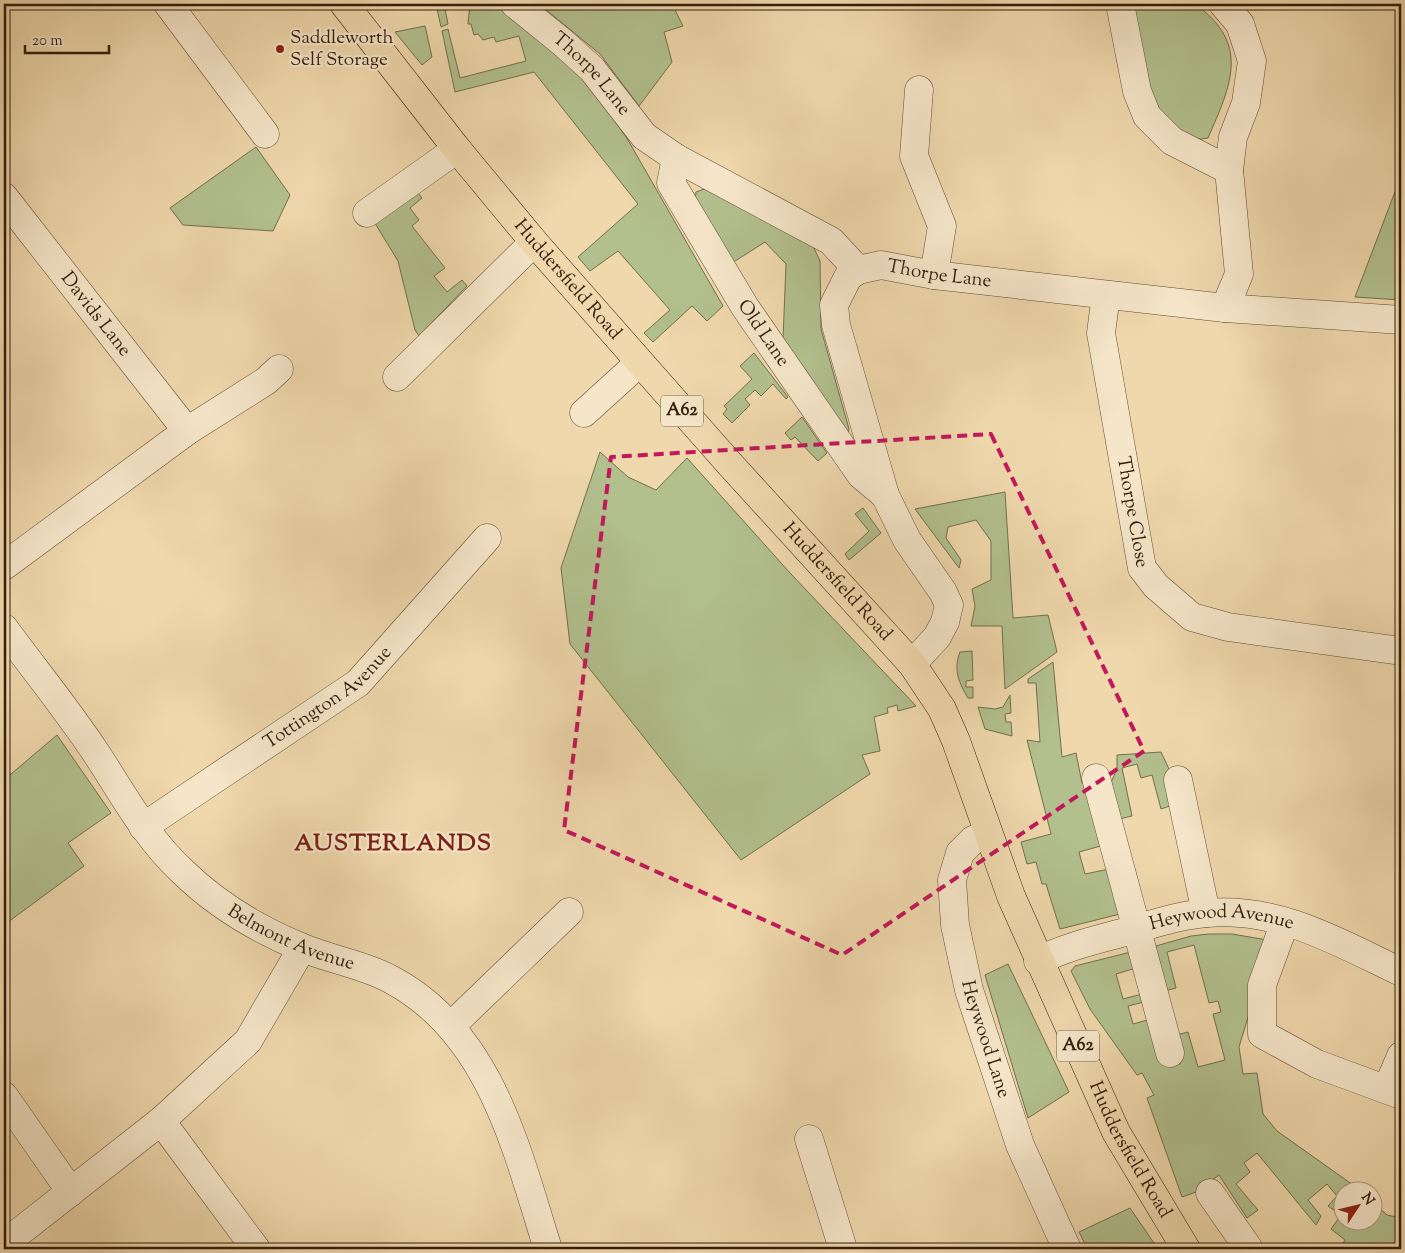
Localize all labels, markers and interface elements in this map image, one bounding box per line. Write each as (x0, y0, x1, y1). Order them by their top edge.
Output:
scale bar (25, 22, 109, 54)
place label: Saddleworth Self Storage (290, 25, 394, 74)
street label: Thorpe Lane (546, 26, 637, 122)
text: 20 m (32, 31, 63, 52)
marker: Saddleworth Self Storage (274, 43, 286, 55)
street label: Huddersfield Road (507, 214, 628, 346)
street label: Thorpe Lane (885, 253, 993, 295)
street label: Davids Lane (54, 266, 138, 363)
street label: Old Lane (730, 294, 796, 373)
road number: A62 (661, 396, 703, 426)
street label: Thorpe Close (1109, 454, 1155, 570)
street label: Huddersfield Road (776, 516, 899, 647)
street label: Tottington Avenue (258, 640, 398, 756)
district label: AUSTERLANDS (294, 827, 492, 861)
street label: Belmont Avenue (222, 898, 358, 978)
street label: Heywood Avenue (1146, 899, 1298, 938)
street label: Heywood Lane (954, 978, 1017, 1102)
road number: A62 (1057, 1030, 1099, 1062)
street label: Huddersfield Road (1082, 1077, 1178, 1223)
north arrow (1332, 1180, 1382, 1230)
text: N (1356, 1189, 1378, 1210)

